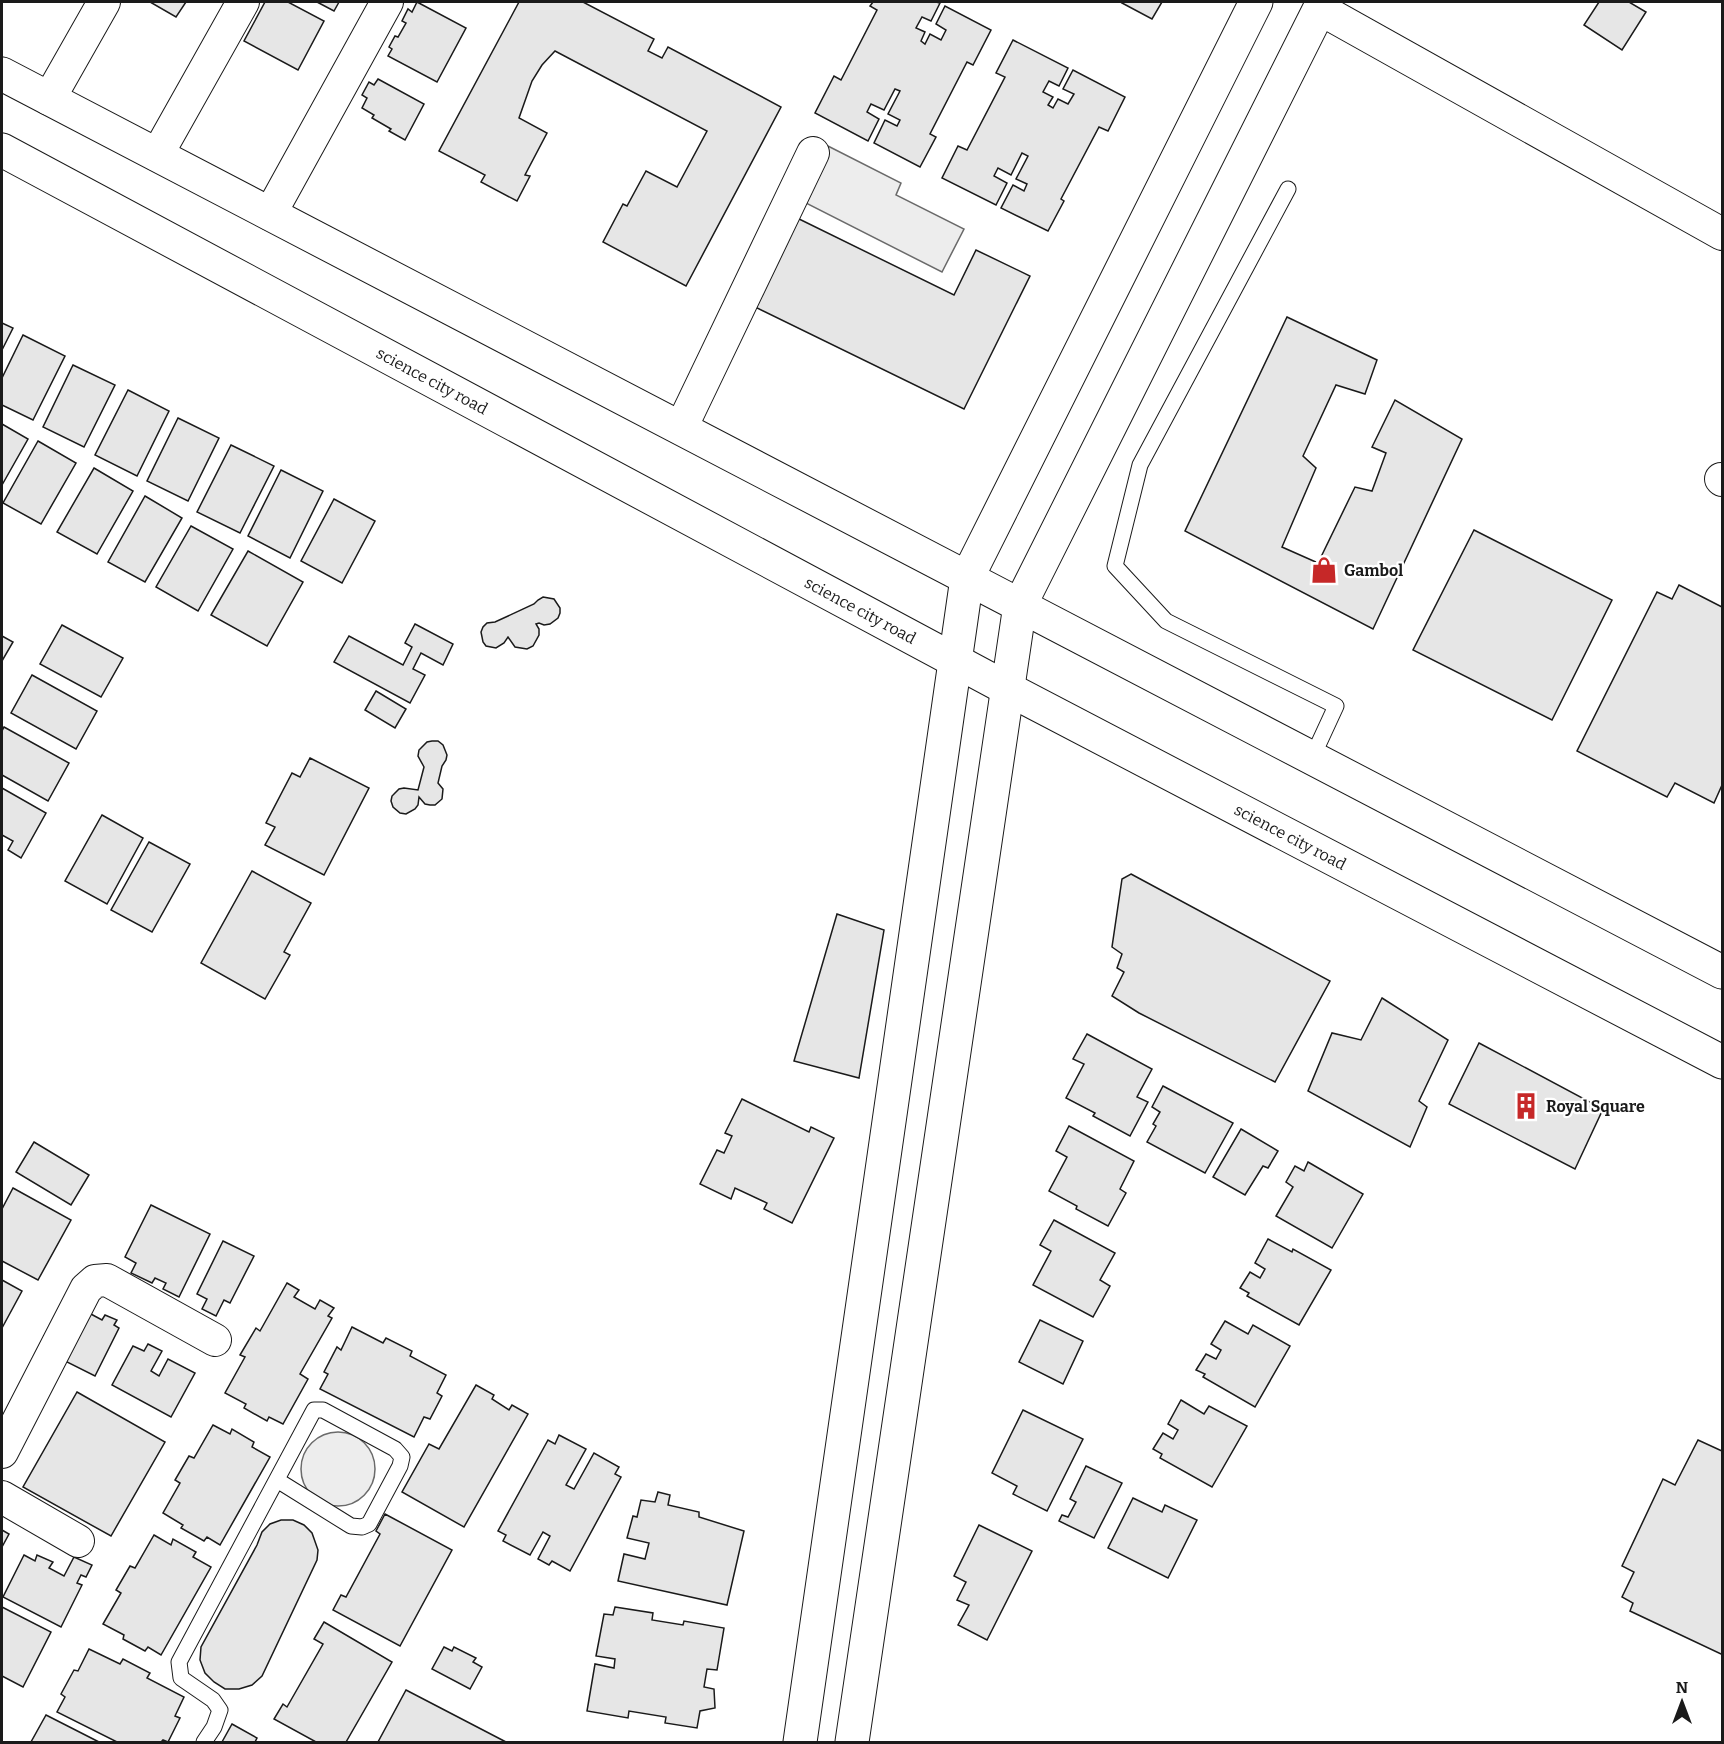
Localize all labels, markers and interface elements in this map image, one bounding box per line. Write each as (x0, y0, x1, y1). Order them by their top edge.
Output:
street label: science city road (373, 343, 492, 418)
shop icon: Gambol (1309, 555, 1339, 585)
place label: Gambol (1344, 561, 1403, 580)
street label: science city road (802, 572, 920, 648)
street label: science city road (1231, 800, 1350, 874)
building icon: Royal Square (1511, 1091, 1541, 1121)
place label: Royal Square (1546, 1097, 1645, 1116)
north arrow (1652, 1672, 1712, 1732)
text: N (1676, 1678, 1688, 1697)

